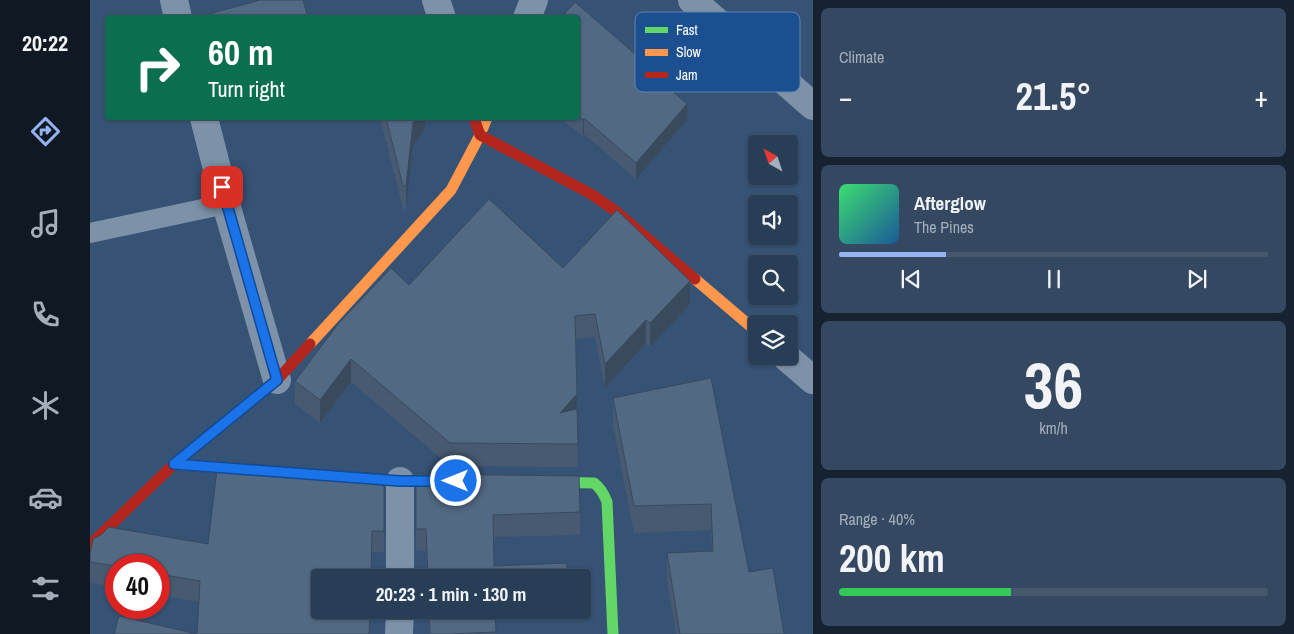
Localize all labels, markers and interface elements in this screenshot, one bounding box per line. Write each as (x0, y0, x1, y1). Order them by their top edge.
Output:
legend (635, 12, 800, 92)
text: Fast (676, 21, 698, 39)
text: 20:22 (22, 28, 68, 58)
text: 60 m (208, 29, 273, 76)
icon: right (125, 35, 190, 100)
text: Slow (676, 43, 702, 61)
text: Climate (839, 46, 884, 68)
text: Jam (676, 66, 698, 84)
text: 21.5° (1016, 71, 1091, 122)
text: Turn right (208, 74, 285, 104)
text: − (839, 78, 852, 116)
text: + (1255, 78, 1268, 116)
icon: directions (28, 114, 63, 149)
north arrow (748, 135, 798, 185)
map controls (748, 135, 798, 365)
pin (201, 166, 243, 208)
icon: arrive (208, 173, 236, 201)
text: Afterglow (914, 190, 986, 216)
button: sound (748, 195, 798, 245)
icon: music (28, 206, 63, 241)
text: The Pines (914, 216, 974, 238)
button: search (748, 255, 798, 305)
icon: previous (897, 265, 925, 293)
icon: pause (1040, 265, 1068, 293)
icon: next (1183, 265, 1211, 293)
icon: phone (28, 297, 63, 332)
button: layers (748, 315, 798, 365)
text: 36 (1024, 341, 1083, 428)
icon: climate (28, 388, 63, 423)
text: km/h (1039, 417, 1068, 439)
position arrow (429, 454, 481, 506)
icon: car (28, 480, 63, 515)
text: Range · 40% (839, 508, 915, 530)
text: 200 km (839, 533, 945, 584)
speed limit sign: 40 (105, 554, 170, 619)
icon: filters (28, 571, 63, 606)
text: 20:23 · 1 min · 130 m (376, 581, 526, 607)

